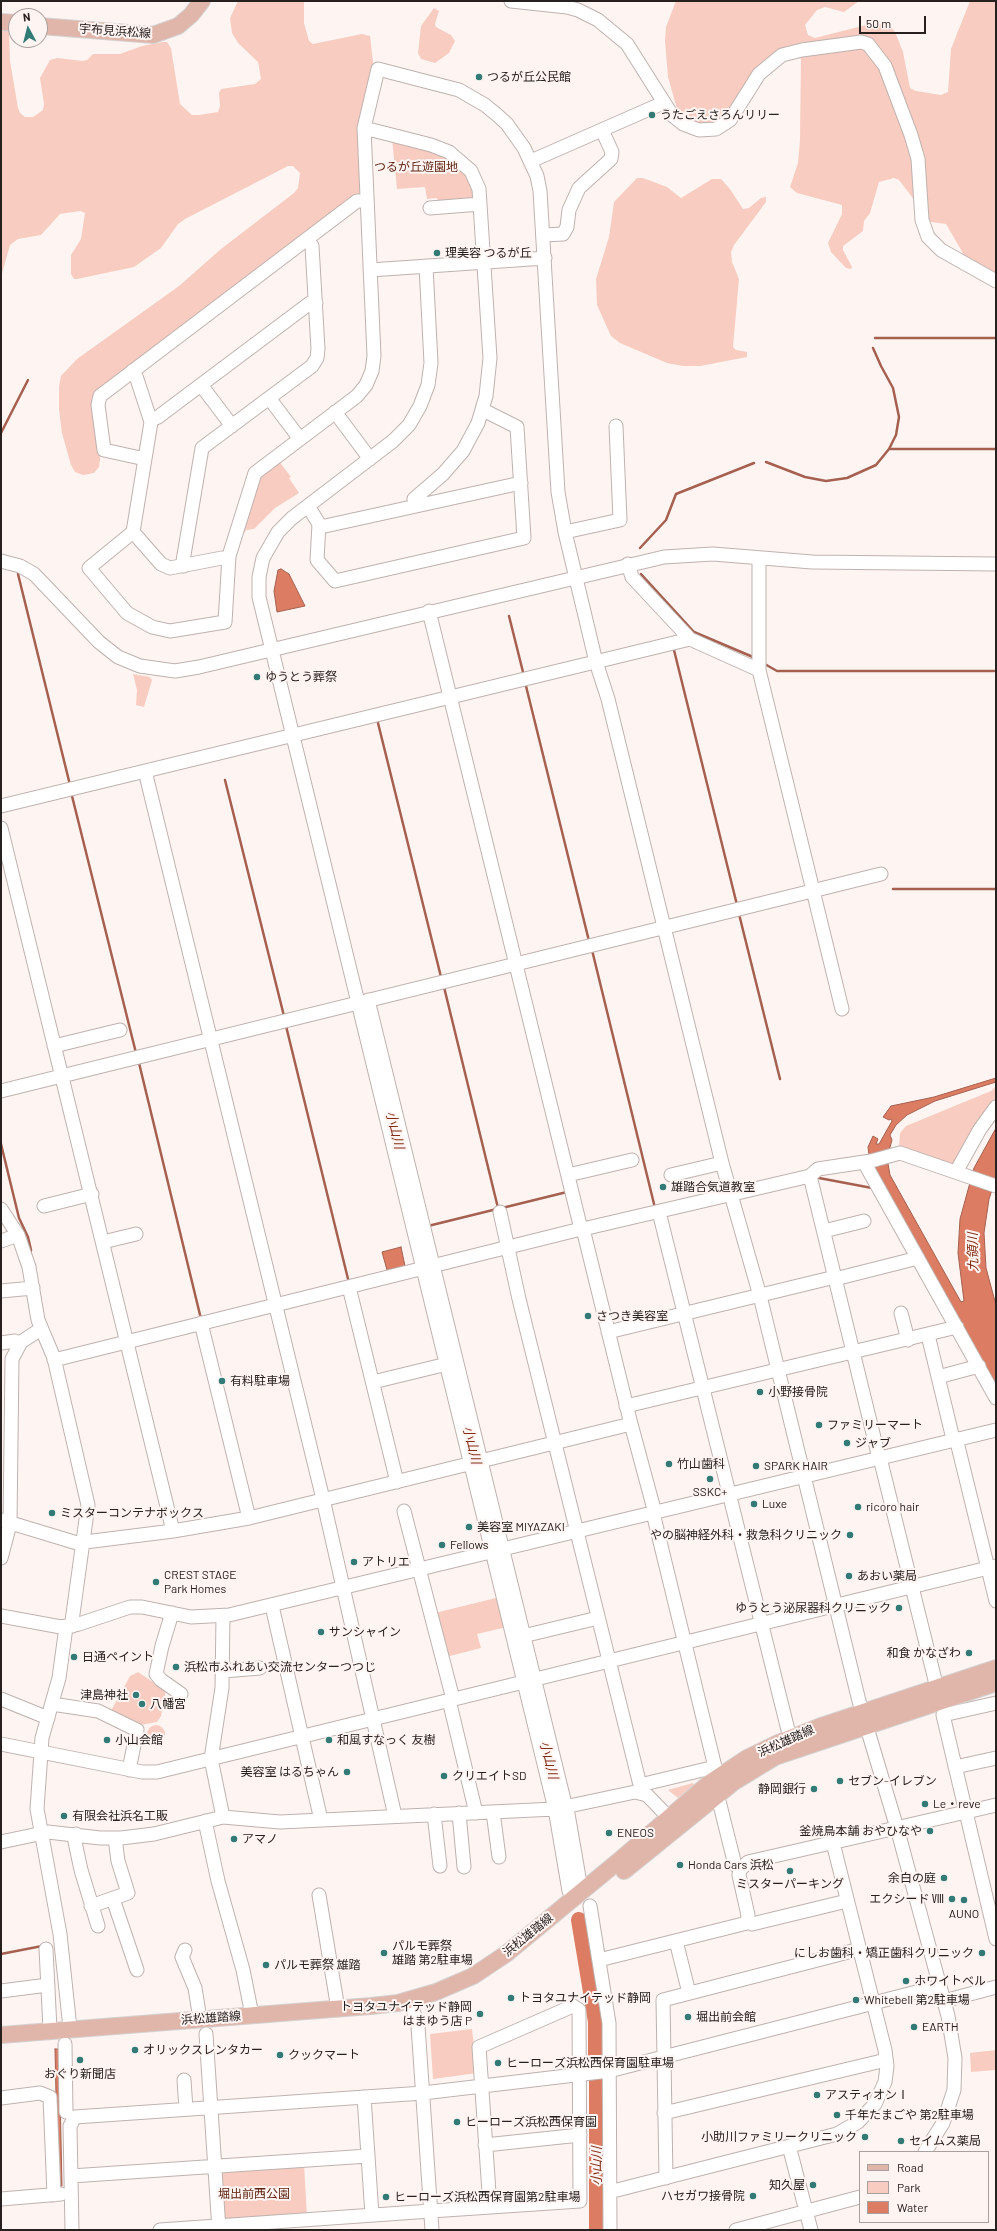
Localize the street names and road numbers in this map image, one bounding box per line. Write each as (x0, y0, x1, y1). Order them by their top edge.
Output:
street label: 宇布見浜松線 (79, 21, 151, 41)
street label: 浜松雄踏線 (756, 1722, 816, 1760)
street label: 浜松雄踏線 (500, 1911, 556, 1959)
street label: 浜松雄踏線 (181, 2009, 241, 2027)

